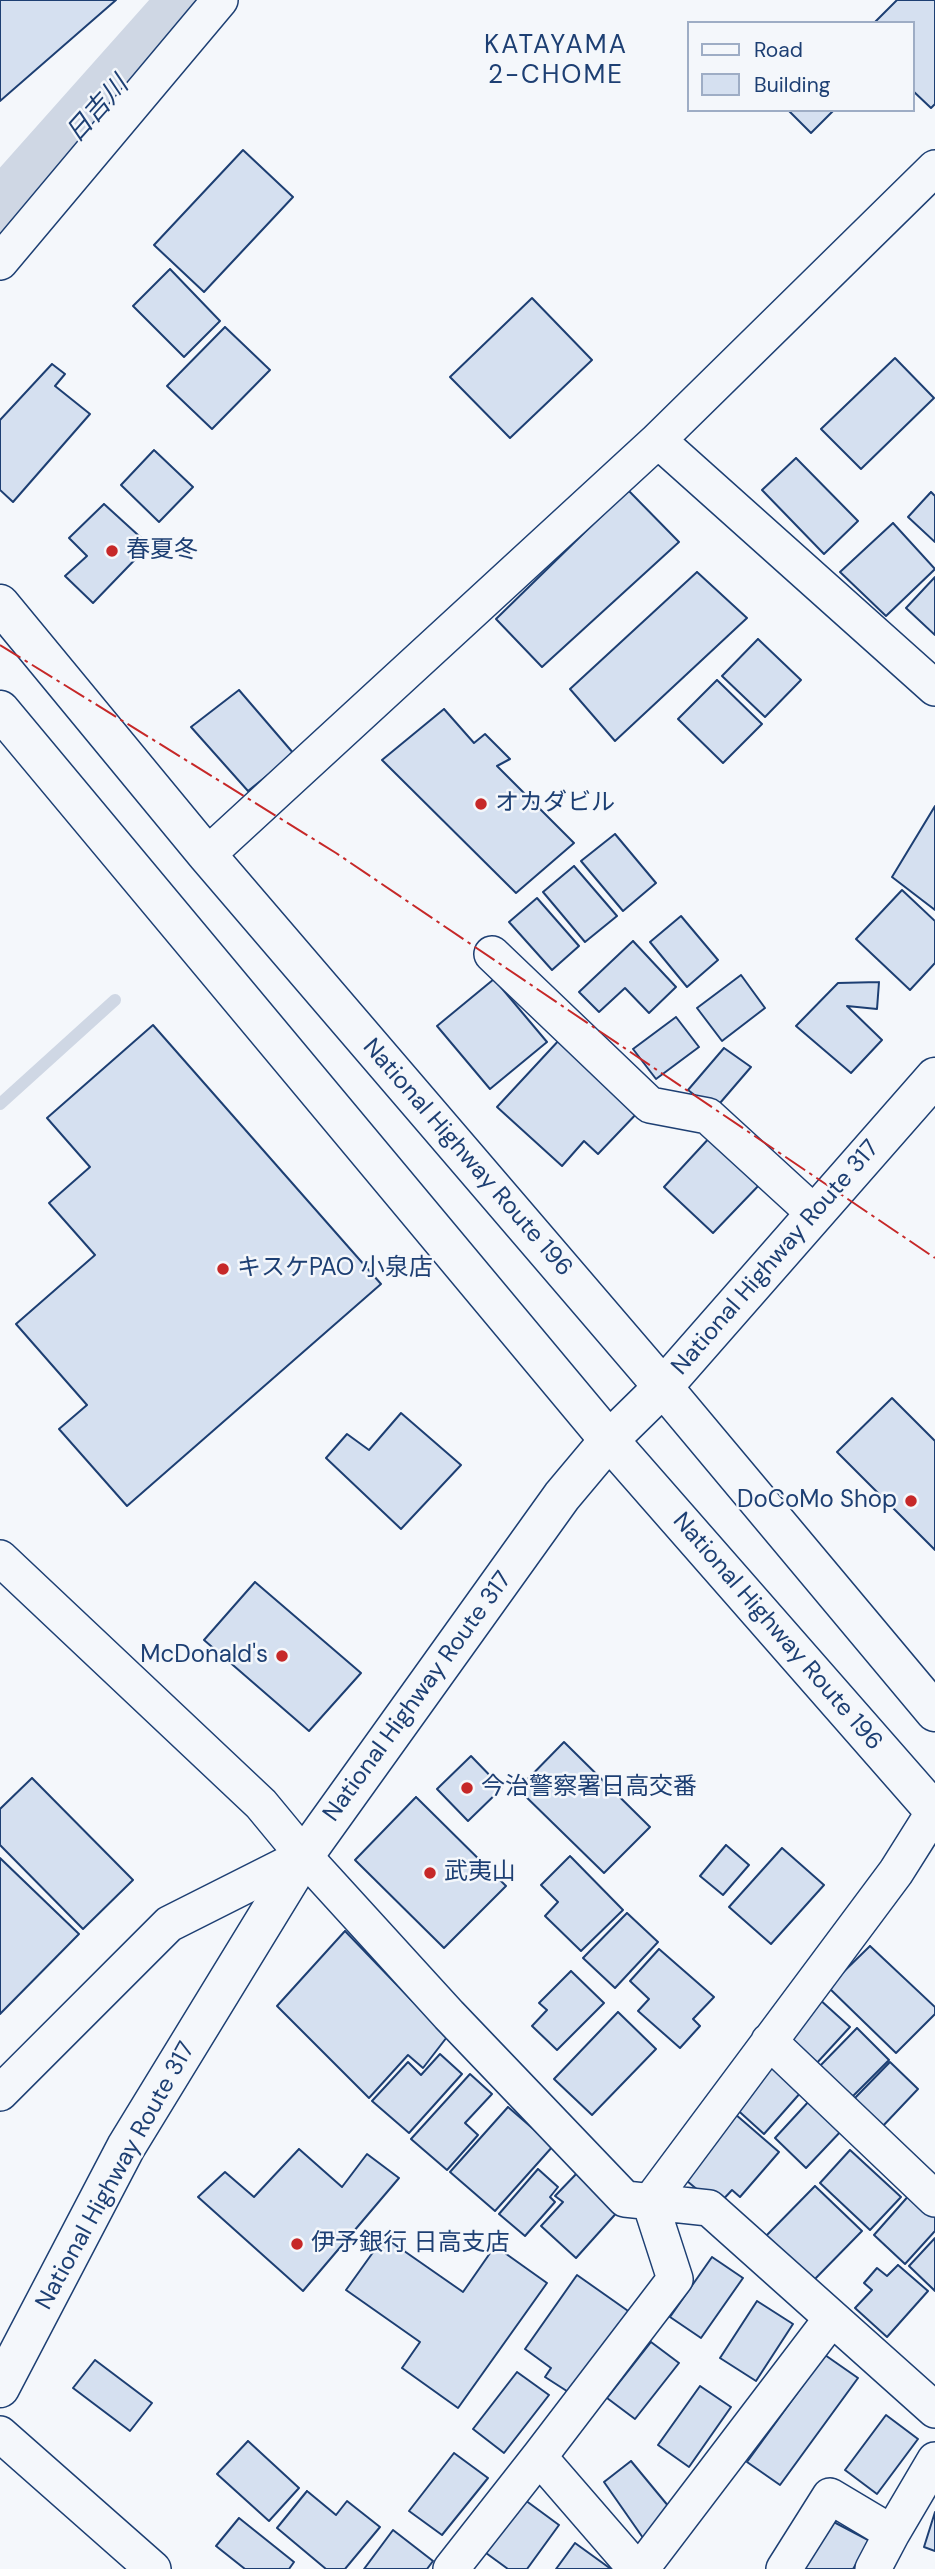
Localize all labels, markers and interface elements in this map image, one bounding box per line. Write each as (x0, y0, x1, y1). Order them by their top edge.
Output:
legend (687, 21, 914, 112)
district label: KATAYAMA 2-CHOME (485, 30, 627, 92)
text: Road (754, 36, 803, 64)
water label: 日吉川 (60, 71, 136, 149)
text: Building (754, 71, 830, 99)
place label: 春夏冬 (126, 537, 198, 565)
marker: 春夏冬 (104, 543, 120, 559)
place label: オカダビル (495, 790, 615, 818)
marker: オカダビル (473, 796, 489, 812)
street label: National Highway Route 196 (356, 1033, 578, 1283)
street label: National Highway Route 317 (666, 1135, 886, 1381)
place label: キスケPAO 小泉店 (237, 1255, 433, 1283)
marker: キスケPAO 小泉店 (215, 1261, 231, 1277)
place label: DoCoMo Shop (737, 1487, 897, 1515)
marker: DoCoMo Shop (903, 1493, 919, 1509)
street label: National Highway Route 196 (666, 1507, 888, 1757)
street label: National Highway Route 317 (318, 1567, 518, 1827)
place label: McDonald's (140, 1642, 268, 1670)
marker: McDonald's (274, 1648, 290, 1664)
place label: 今治警察署日高交番 (481, 1774, 697, 1802)
marker: 今治警察署日高交番 (459, 1780, 475, 1796)
place label: 武夷山 (444, 1859, 516, 1887)
marker: 武夷山 (422, 1865, 438, 1881)
street label: National Highway Route 317 (30, 2037, 202, 2315)
place label: 伊予銀行 日高支店 (311, 2230, 509, 2258)
marker: 伊予銀行 日高支店 (289, 2236, 305, 2252)

